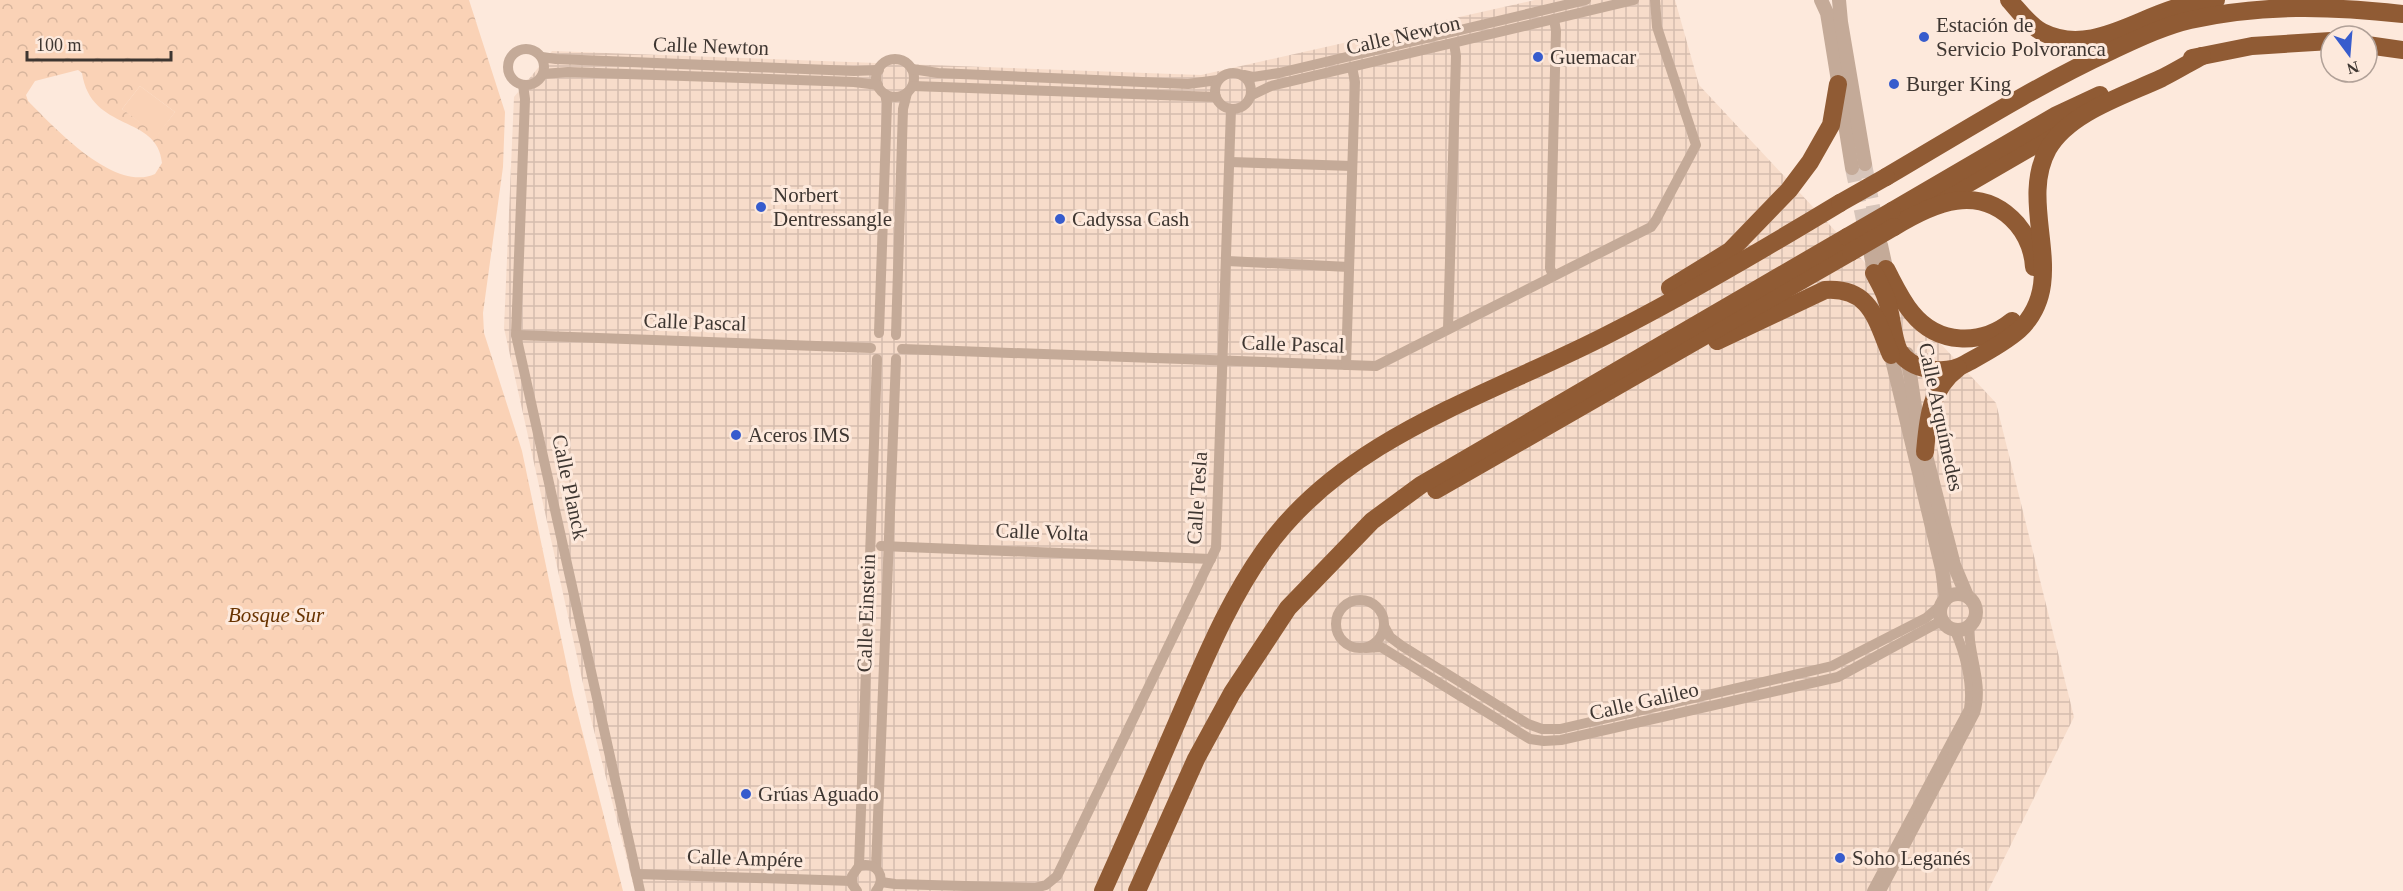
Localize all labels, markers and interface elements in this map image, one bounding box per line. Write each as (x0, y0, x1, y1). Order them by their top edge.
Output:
street label: Calle Newton (1344, 10, 1463, 60)
place label: Estación de Servicio Polvoranca (1936, 13, 2106, 61)
scale bar (27, 24, 171, 62)
north arrow (2319, 24, 2379, 84)
marker: Estación de Servicio Polvoranca (1917, 30, 1931, 44)
street label: Calle Newton (653, 32, 770, 60)
text: 100 m (36, 35, 82, 55)
place label: Guemacar (1550, 45, 1636, 69)
marker: Guemacar (1531, 50, 1545, 64)
text: N (2345, 58, 2361, 78)
place label: Burger King (1906, 72, 2012, 96)
marker: Burger King (1887, 77, 1901, 91)
place label: Norbert Dentressangle (773, 183, 892, 231)
marker: Norbert Dentressangle (754, 200, 768, 214)
place label: Cadyssa Cash (1072, 207, 1190, 231)
marker: Cadyssa Cash (1053, 212, 1067, 226)
street label: Calle Pascal (643, 308, 747, 336)
street label: Calle Pascal (1241, 330, 1345, 358)
street label: Calle Arquímedes (1914, 341, 1968, 493)
place label: Aceros IMS (748, 423, 850, 447)
marker: Aceros IMS (729, 428, 743, 442)
street label: Calle Planck (547, 432, 593, 542)
street label: Calle Tesla (1182, 450, 1212, 545)
street label: Calle Volta (995, 518, 1090, 546)
street label: Calle Einstein (852, 553, 880, 673)
park label: Bosque Sur (228, 603, 325, 627)
street label: Calle Galileo (1587, 677, 1701, 725)
place label: Grúas Aguado (758, 782, 879, 806)
marker: Grúas Aguado (739, 787, 753, 801)
street label: Calle Ampére (687, 844, 803, 872)
place label: Soho Leganés (1852, 846, 1970, 870)
marker: Soho Leganés (1833, 851, 1847, 865)

